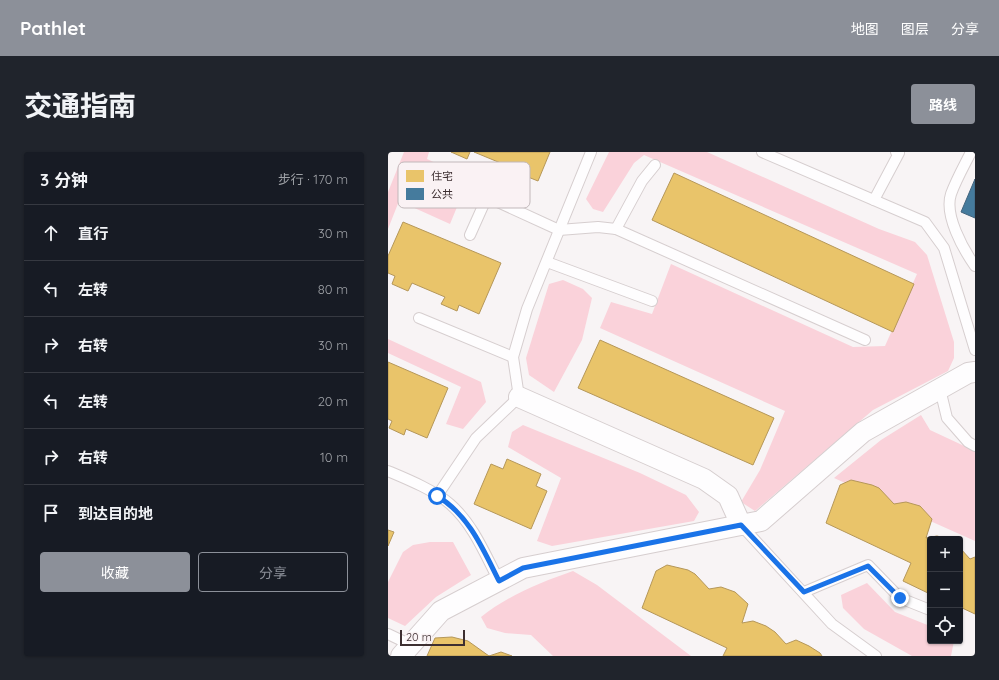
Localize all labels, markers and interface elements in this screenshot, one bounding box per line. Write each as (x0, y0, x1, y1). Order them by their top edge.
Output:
text: Pathlet (20, 16, 86, 40)
text: 地图 (851, 20, 879, 38)
text: 图层 (901, 20, 929, 38)
text: 分享 (951, 20, 979, 38)
button: 路线 (911, 84, 975, 124)
text: 交通指南 (24, 88, 136, 123)
legend (398, 162, 530, 208)
text: 3 分钟 (40, 169, 88, 190)
text: 住宅 (431, 169, 453, 183)
text: 步行 · 170 m (278, 171, 348, 187)
text: 公共 (431, 187, 453, 201)
icon: ahead (40, 222, 62, 244)
text: 直行 (78, 224, 108, 243)
text: 30 m (318, 225, 348, 241)
icon: left (40, 278, 62, 300)
text: 左转 (78, 280, 108, 299)
text: 80 m (318, 281, 348, 297)
icon: right (40, 334, 62, 356)
text: 右转 (78, 336, 108, 355)
text: 30 m (318, 337, 348, 353)
icon: left (40, 390, 62, 412)
text: 左转 (78, 392, 108, 411)
text: 20 m (318, 393, 348, 409)
icon: right (40, 446, 62, 468)
text: 右转 (78, 448, 108, 467)
text: 10 m (320, 449, 348, 465)
route start (428, 487, 446, 505)
icon: arrive (40, 502, 62, 524)
text: 到达目的地 (78, 504, 153, 523)
map controls (927, 536, 963, 644)
button: + (927, 536, 963, 572)
button: 收藏 (40, 552, 190, 592)
button: 分享 (198, 552, 348, 592)
button: − (927, 572, 963, 608)
route end (891, 589, 909, 607)
button: locate (927, 608, 963, 644)
scale bar (400, 628, 465, 647)
text: 20 m (406, 630, 432, 644)

